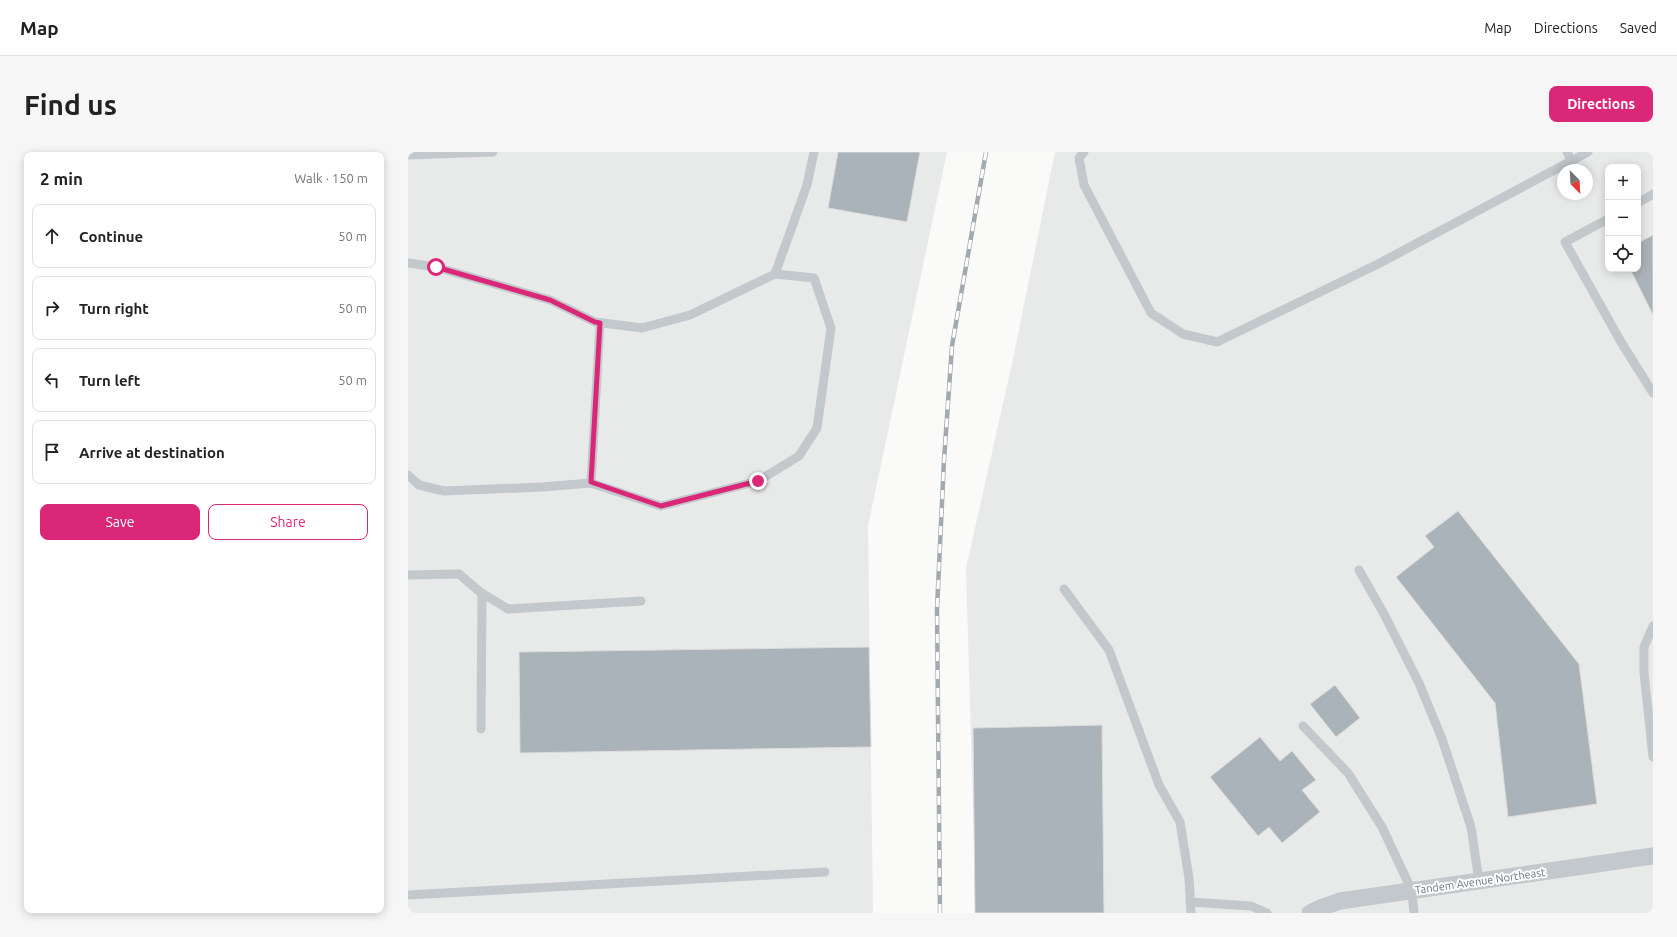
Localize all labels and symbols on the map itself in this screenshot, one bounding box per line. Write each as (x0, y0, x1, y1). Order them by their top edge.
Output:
north arrow (1557, 164, 1593, 200)
route start (427, 258, 445, 276)
route end (749, 472, 767, 490)
street label: Tandem Avenue Northeast (1414, 866, 1547, 896)

